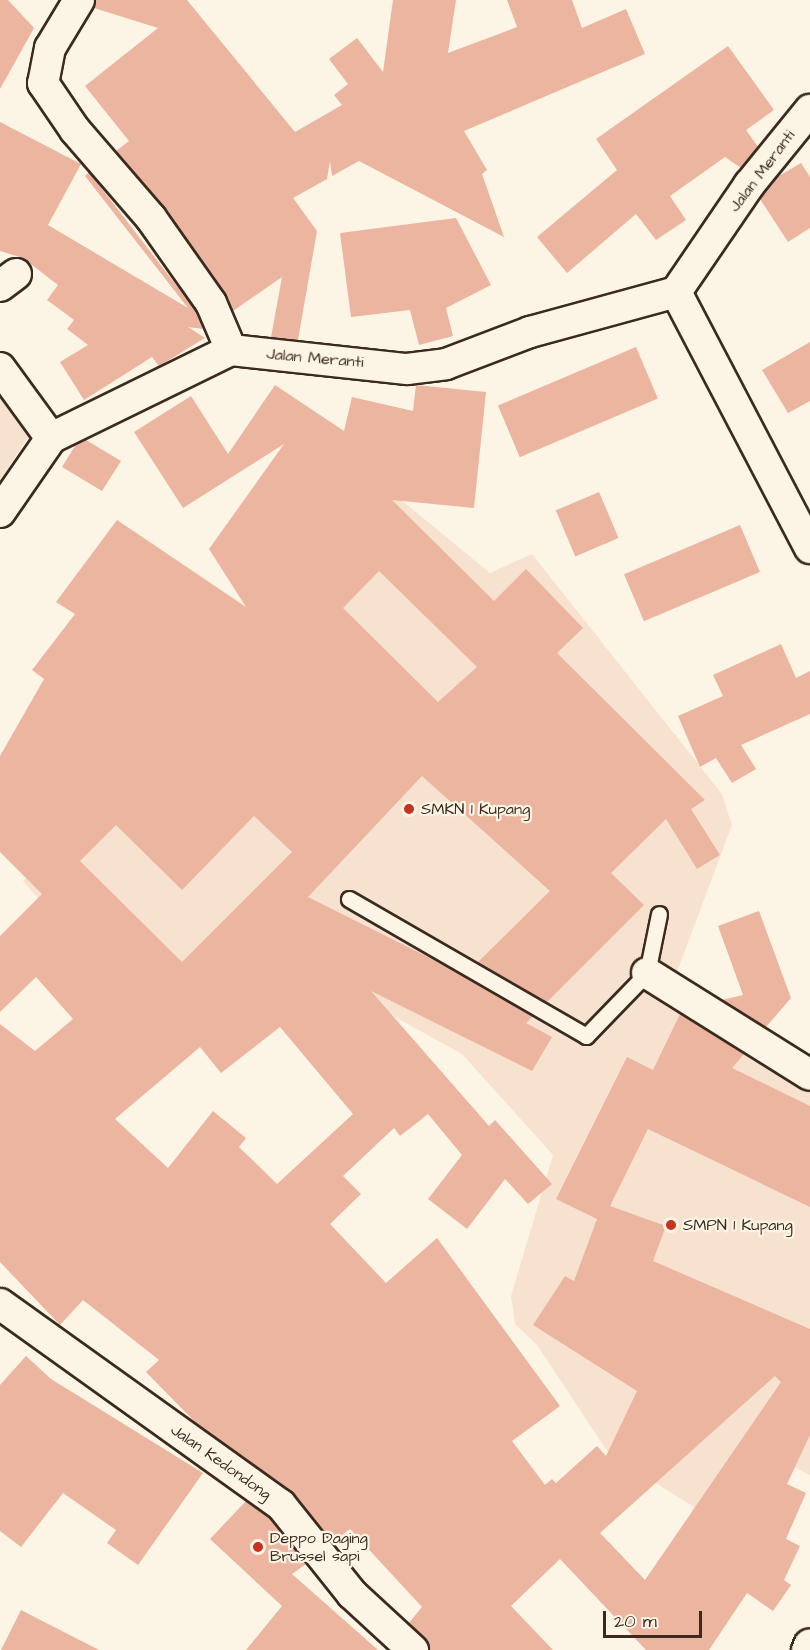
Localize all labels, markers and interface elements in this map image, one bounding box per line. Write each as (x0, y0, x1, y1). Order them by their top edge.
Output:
street label: Jalan Meranti (725, 126, 799, 216)
street label: Jalan Meranti (266, 344, 364, 372)
place label: SMKN 1 Kupang (421, 799, 530, 819)
marker: SMKN 1 Kupang (402, 802, 416, 816)
place label: SMPN 1 Kupang (683, 1215, 793, 1235)
marker: SMPN 1 Kupang (664, 1218, 678, 1232)
street label: Jalan Kedondong (167, 1420, 275, 1504)
place label: Deppo Daging Brussel sapi (270, 1528, 368, 1566)
marker: Deppo Daging Brussel sapi (251, 1540, 265, 1554)
scale bar (606, 1599, 705, 1637)
text: 20 m (614, 1609, 657, 1634)

